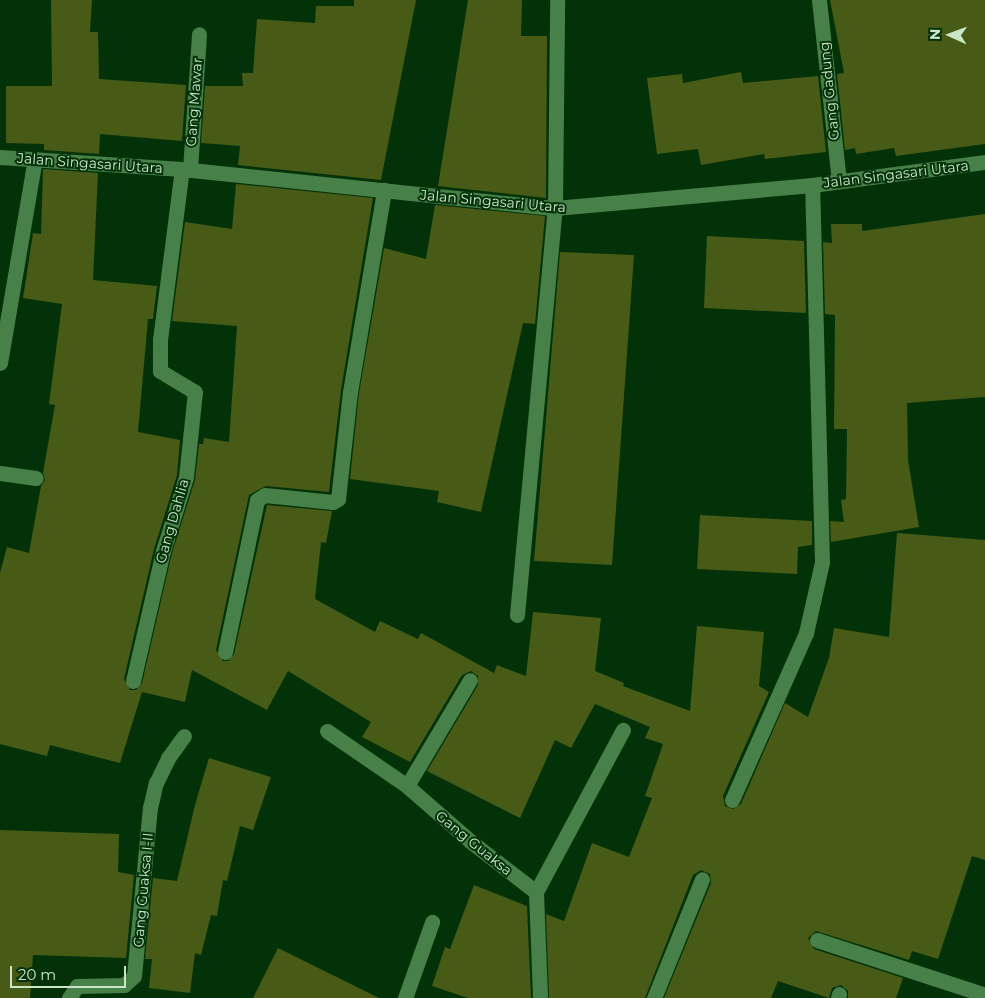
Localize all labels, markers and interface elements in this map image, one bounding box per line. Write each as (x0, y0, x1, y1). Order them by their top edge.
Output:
north arrow (925, 10, 975, 60)
text: N (926, 29, 944, 40)
street label: Gang Gadung (815, 41, 843, 141)
street label: Gang Mawar (183, 57, 205, 147)
street label: Jalan Singasari Utara (16, 150, 164, 176)
street label: Jalan Singasari Utara (822, 157, 970, 191)
street label: Jalan Singasari Utara (419, 186, 567, 216)
street label: Gang Dahlia (152, 477, 192, 565)
street label: Gang Guaksa (432, 807, 516, 879)
street label: Gang Guaksa I-II (130, 832, 156, 948)
scale bar (12, 956, 129, 988)
text: 20 m (18, 965, 56, 984)

